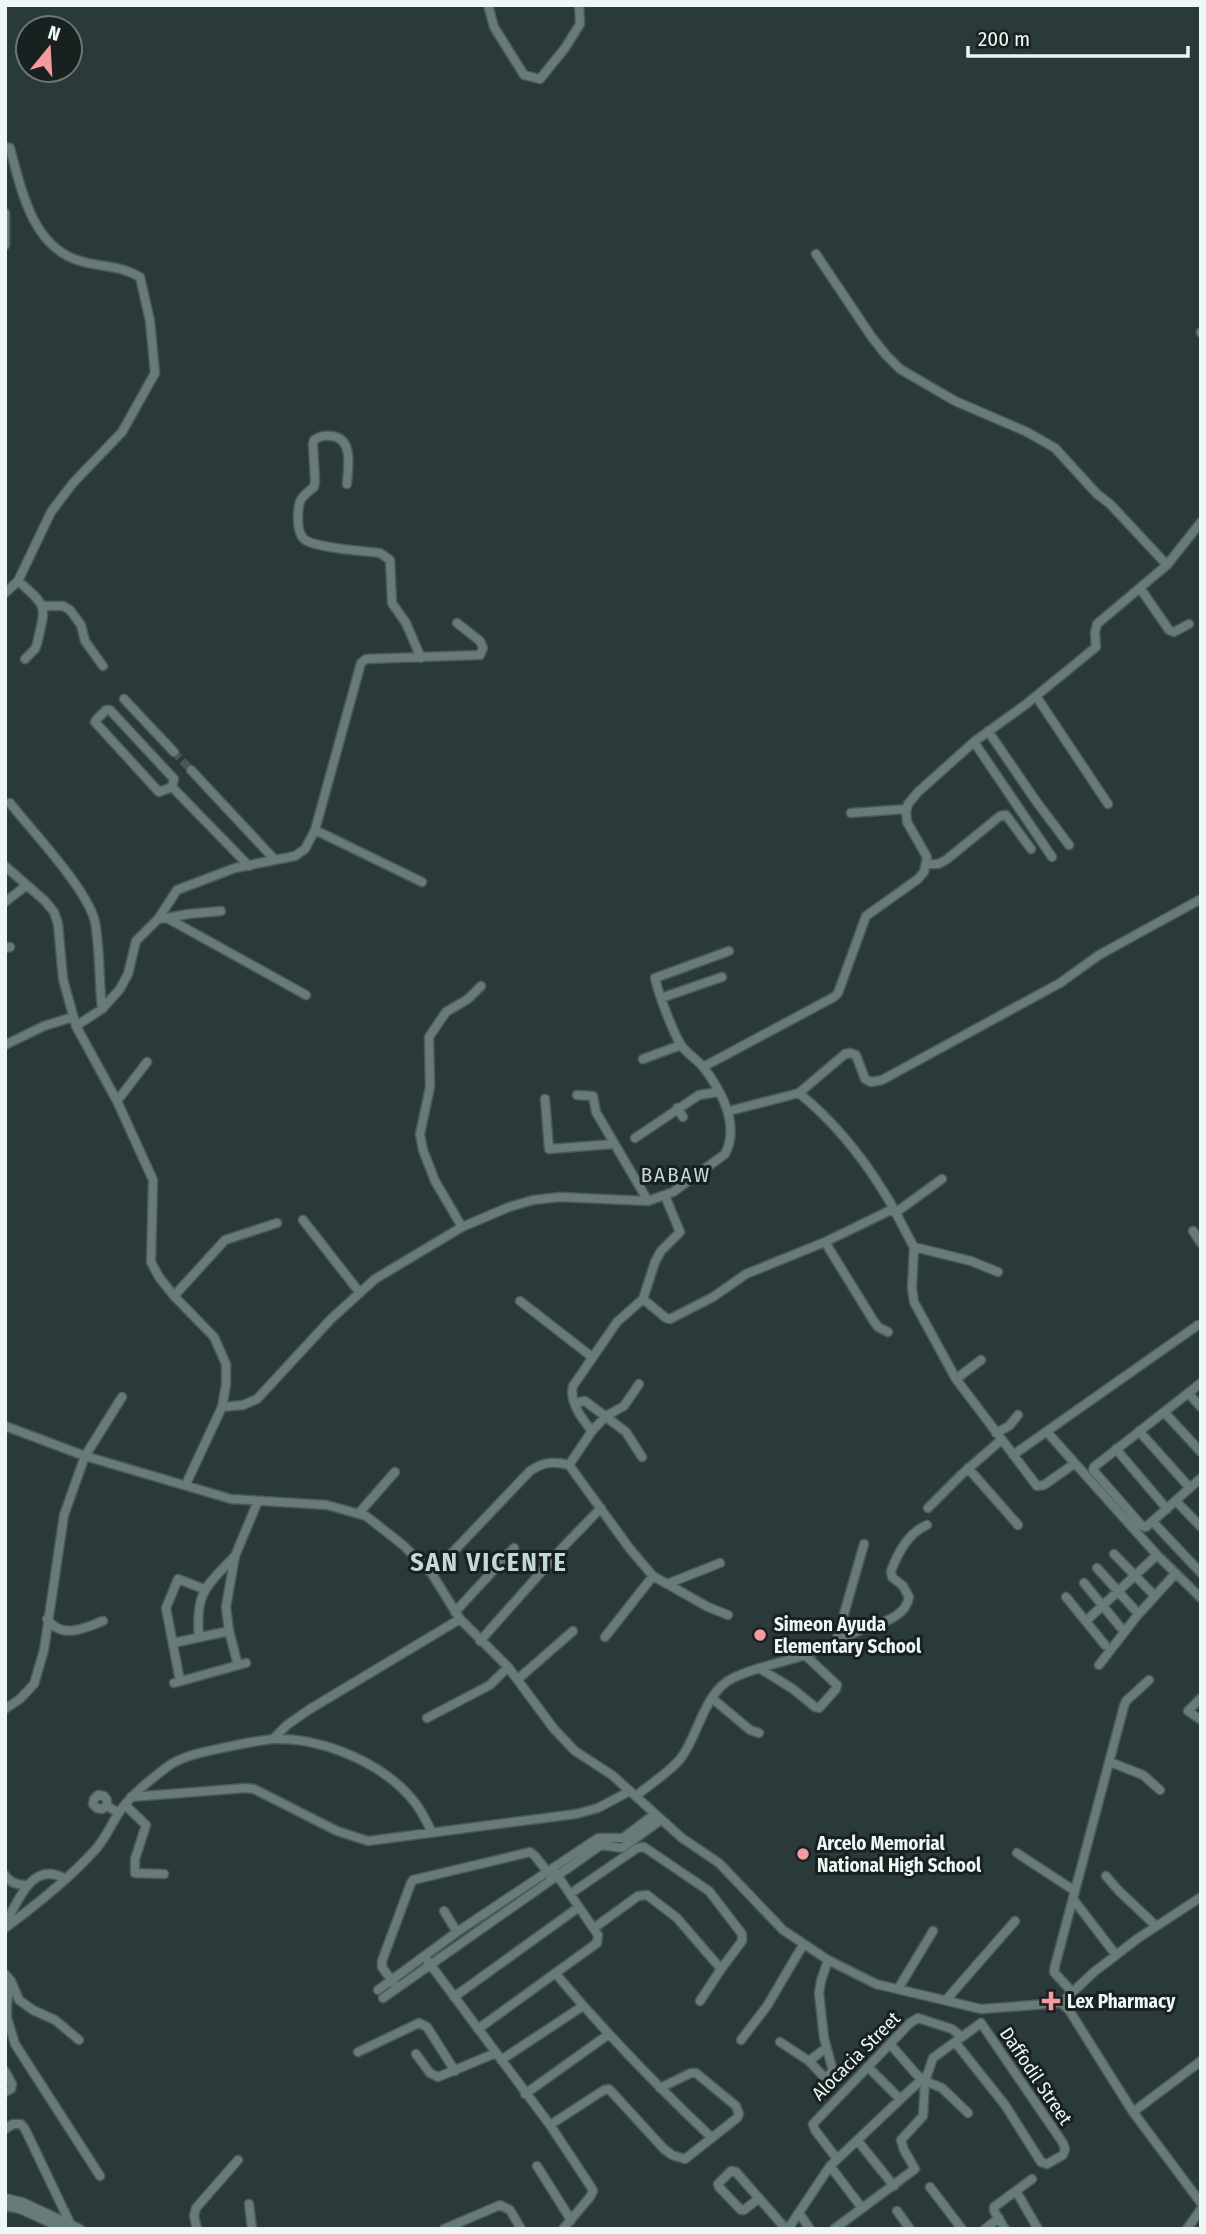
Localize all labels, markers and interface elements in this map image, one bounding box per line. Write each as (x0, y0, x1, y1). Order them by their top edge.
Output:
north arrow (14, 14, 84, 84)
scale bar (968, 14, 1188, 58)
text: N (45, 21, 63, 46)
text: 200 m (978, 26, 1030, 52)
district label: BABAW (641, 1162, 711, 1188)
district label: SAN VICENTE (410, 1547, 568, 1578)
place label: Simeon Ayuda Elementary School (774, 1613, 922, 1658)
marker: Simeon Ayuda Elementary School (752, 1627, 768, 1643)
place label: Arcelo Memorial National High School (816, 1832, 982, 1877)
marker: Arcelo Memorial National High School (795, 1846, 811, 1862)
place label: Lex Pharmacy (1067, 1990, 1176, 2013)
marker: Lex Pharmacy (1041, 1991, 1061, 2011)
street label: Alocacia Street (807, 2006, 906, 2105)
street label: Daffodil Street (995, 2023, 1078, 2130)

